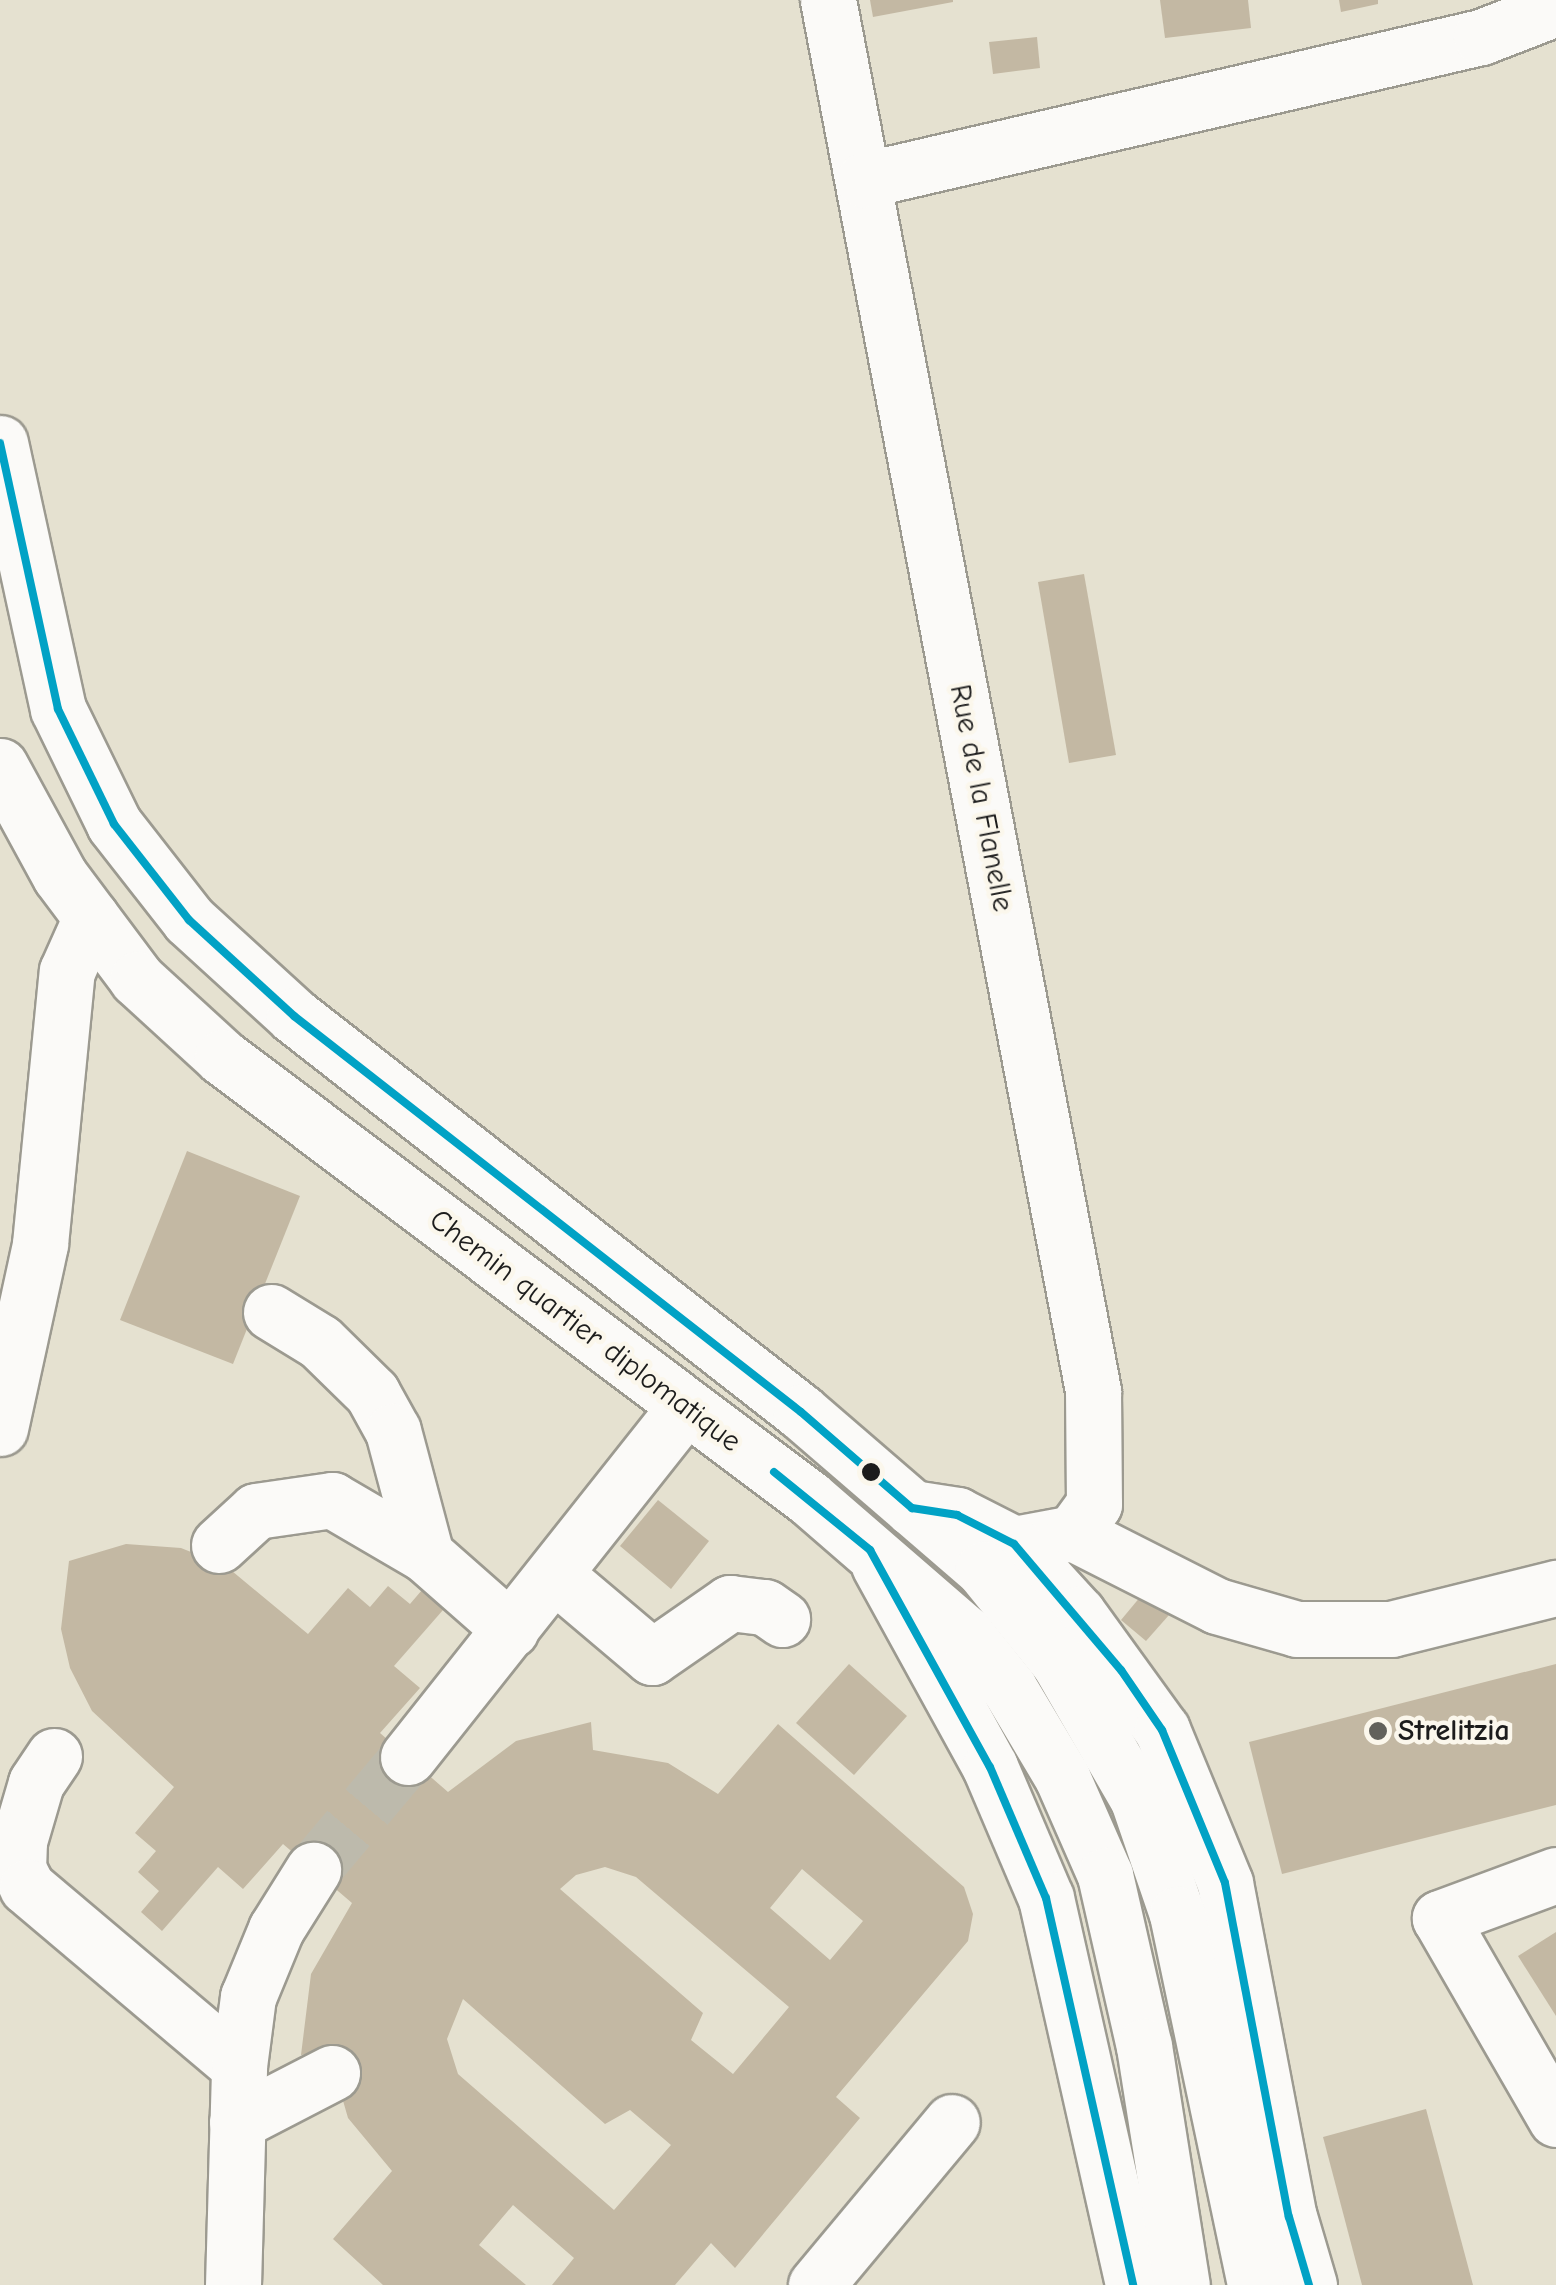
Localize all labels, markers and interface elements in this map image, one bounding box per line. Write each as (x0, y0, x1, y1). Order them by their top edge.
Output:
street label: Rue de la Flanelle (941, 681, 1021, 915)
street label: Chemin quartier diplomatique (422, 1202, 748, 1460)
unlabelled marker (861, 1462, 881, 1482)
place label: Strelitzia (1398, 1713, 1510, 1749)
marker: Strelitzia (1367, 1720, 1389, 1742)

